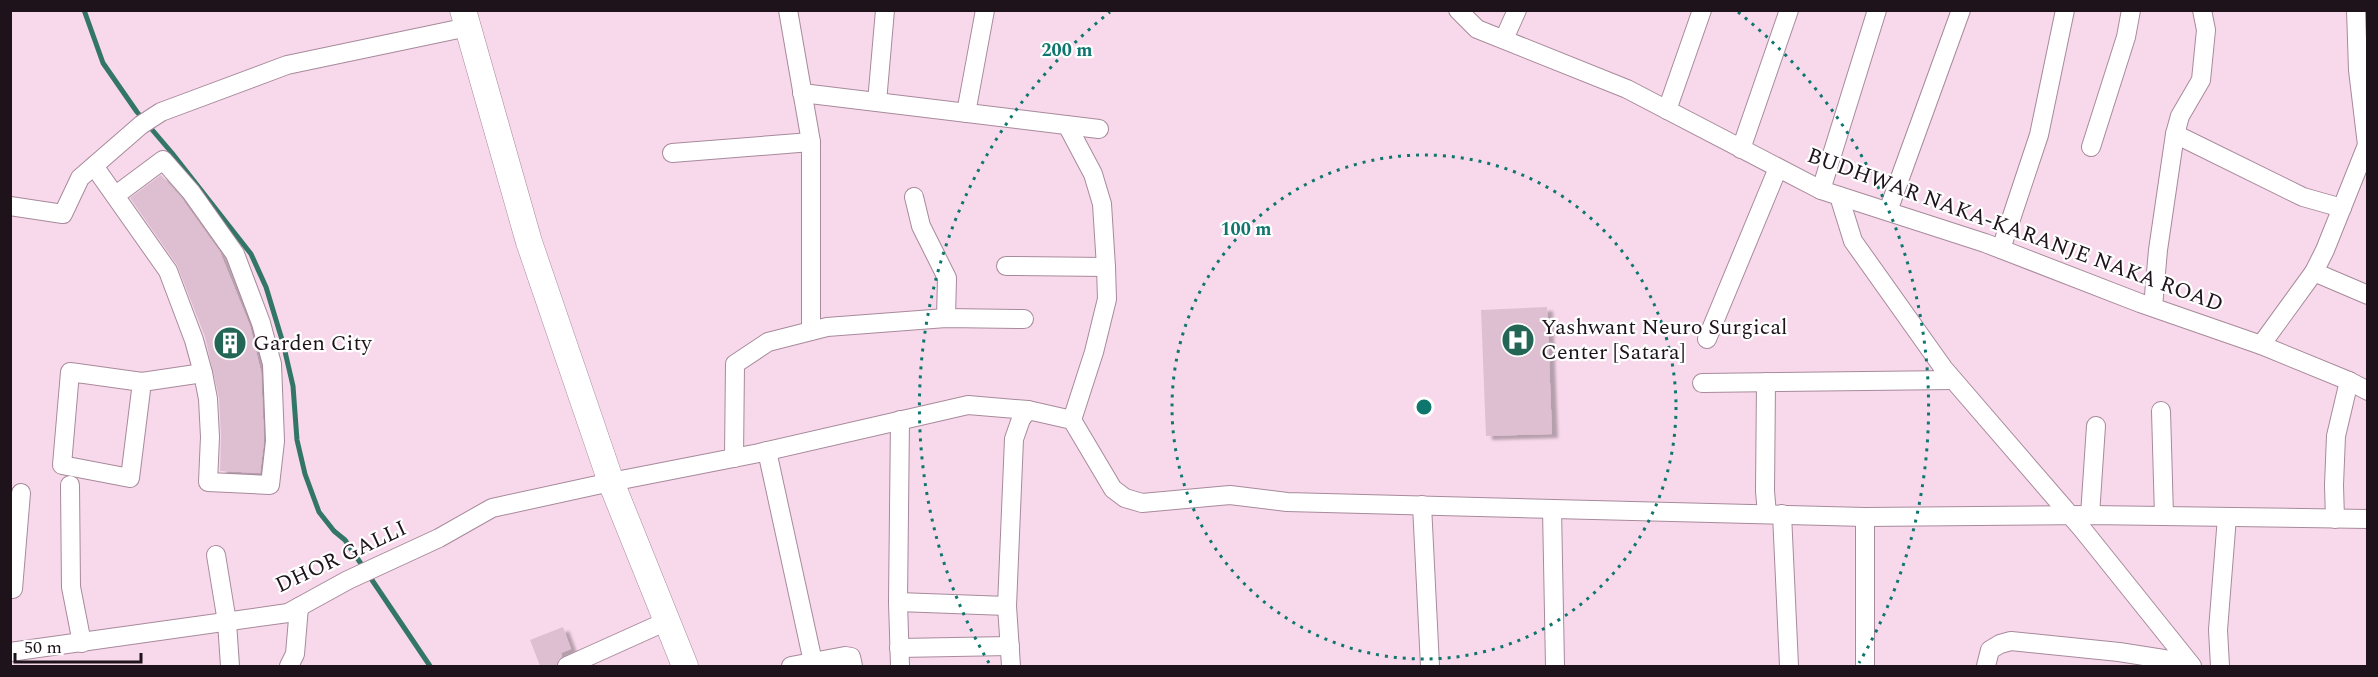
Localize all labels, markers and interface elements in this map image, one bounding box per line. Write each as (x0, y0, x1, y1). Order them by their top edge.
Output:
text: 200 m (1041, 37, 1093, 64)
street label: BUDHWAR NAKA-KARANJE NAKA ROAD (1802, 139, 2228, 321)
text: 100 m (1220, 216, 1272, 243)
place label: Yashwant Neuro Surgical Center [Satara] (1541, 311, 1788, 369)
hospital icon: Yashwant Neuro Surgical Center [Satara] (1500, 322, 1536, 358)
building icon: Garden City (212, 325, 248, 361)
place label: Garden City (253, 327, 373, 360)
centre of rings (1414, 397, 1434, 417)
street label: DHOR GALLI (270, 512, 412, 602)
scale bar (15, 626, 141, 664)
text: 50 m (24, 634, 62, 661)

